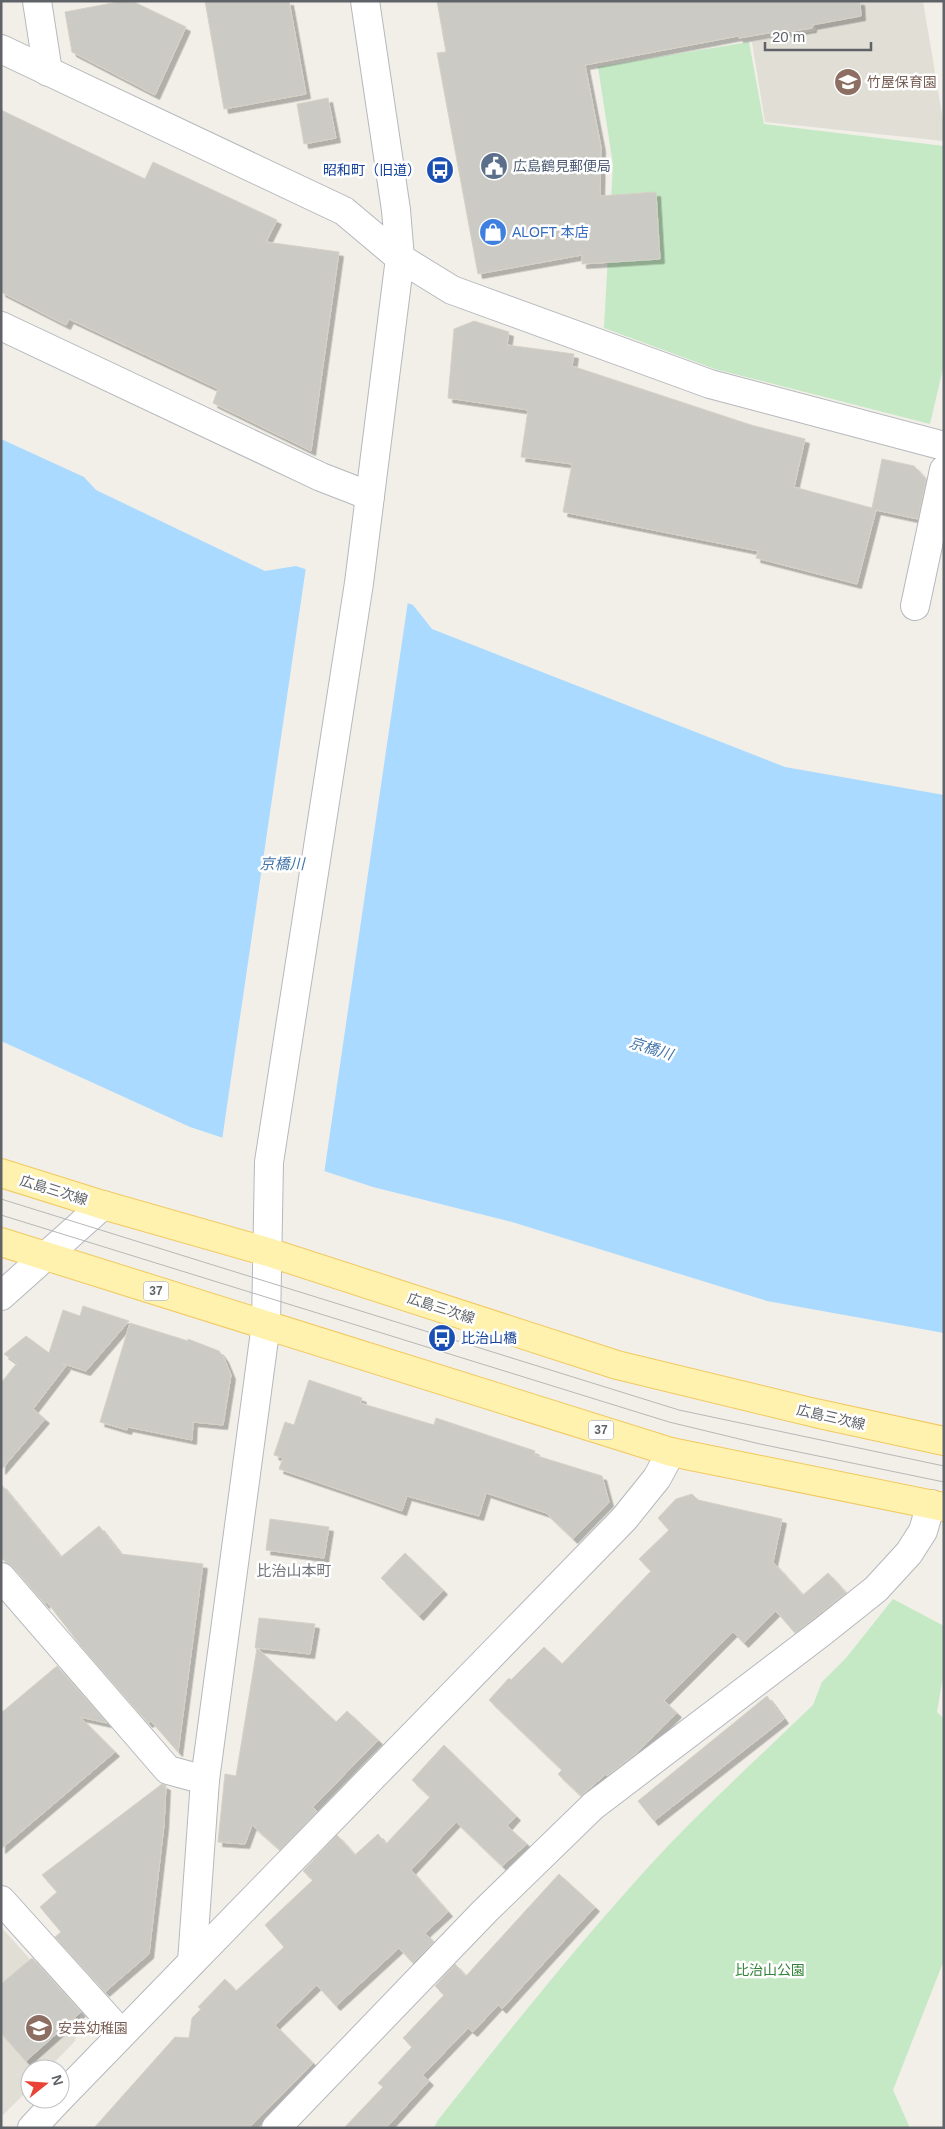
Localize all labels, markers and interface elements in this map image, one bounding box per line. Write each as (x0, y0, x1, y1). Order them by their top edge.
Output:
scale bar (765, 20, 871, 52)
text: 20 m (772, 28, 805, 45)
school or university icon: 竹屋保育園 (833, 67, 863, 97)
place label: 竹屋保育園 (867, 74, 937, 90)
public building icon: 広島鶴見郵便局 (479, 151, 509, 181)
bus stop icon: 昭和町（旧道） (425, 155, 455, 185)
place label: 広島鶴見郵便局 (513, 158, 611, 174)
place label: 昭和町（旧道） (323, 162, 421, 178)
shop icon: ALOFT 本店 (478, 217, 508, 247)
place label: ALOFT 本店 (512, 224, 589, 240)
water label: 京橋川 (259, 855, 306, 872)
water label: 京橋川 (627, 1033, 677, 1063)
street label: 広島三次線 (18, 1172, 90, 1208)
road number: 37 (144, 1282, 168, 1300)
street label: 広島三次線 (405, 1290, 477, 1326)
bus stop icon: 比治山橋 (427, 1323, 457, 1353)
place label: 比治山橋 (461, 1330, 517, 1346)
street label: 広島三次線 (795, 1401, 867, 1433)
road number: 37 (588, 1420, 614, 1440)
district label: 比治山本町 (256, 1562, 332, 1579)
park label: 比治山公園 (735, 1962, 805, 1978)
school or university icon: 安芸幼稚園 (24, 2013, 54, 2043)
place label: 安芸幼稚園 (58, 2020, 128, 2036)
north arrow (20, 2059, 70, 2109)
text: N (48, 2073, 67, 2087)

